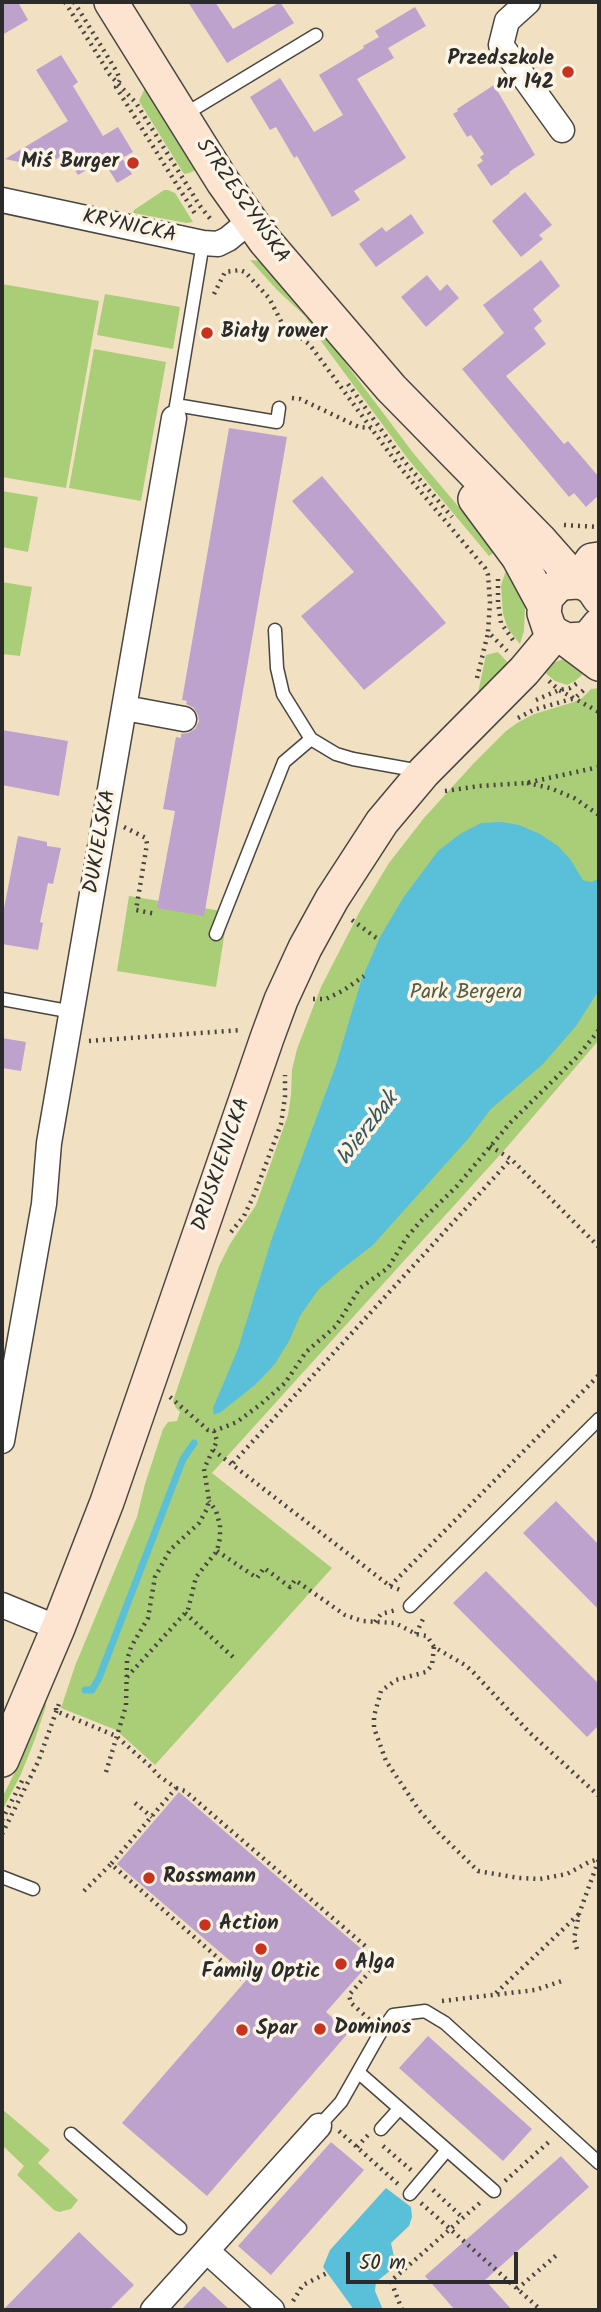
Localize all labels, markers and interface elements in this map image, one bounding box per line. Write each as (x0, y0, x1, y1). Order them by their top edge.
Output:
place label: Przedszkole nr 142 (448, 47, 554, 97)
marker: Przedszkole nr 142 (560, 64, 576, 80)
street label: STRZESZYŃSKA (189, 135, 293, 269)
place label: Miś Burger (21, 150, 119, 176)
marker: Miś Burger (125, 155, 141, 171)
street label: KRYNICKA (80, 206, 178, 250)
place label: Biały rower (221, 320, 327, 346)
marker: Biały rower (199, 325, 215, 341)
street label: DUKIELSKA (80, 788, 124, 896)
park label: Park Bergera (410, 981, 522, 1007)
water label: Wierzbak (332, 1088, 406, 1172)
street label: DRUSKIENICKA (188, 1095, 258, 1235)
place label: Rossmann (163, 1865, 256, 1891)
marker: Rossmann (141, 1870, 157, 1886)
place label: Action (219, 1912, 279, 1938)
marker: Action (197, 1917, 213, 1933)
marker: Family Optic (253, 1941, 269, 1957)
place label: Alga (355, 1951, 395, 1977)
marker: Alga (333, 1956, 349, 1972)
place label: Family Optic (202, 1960, 320, 1986)
place label: Dominos (334, 2016, 411, 2042)
place label: Spar (256, 2017, 297, 2043)
marker: Dominos (312, 2021, 328, 2037)
marker: Spar (234, 2022, 250, 2038)
scale bar (349, 2238, 520, 2282)
text: 50 m (359, 2247, 406, 2280)

